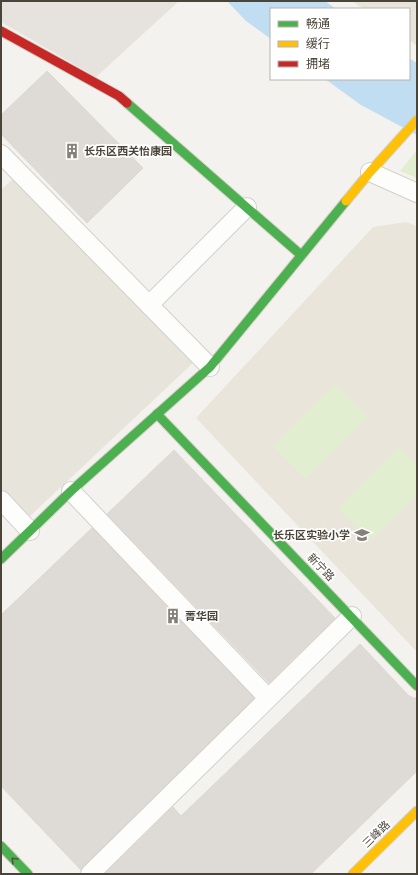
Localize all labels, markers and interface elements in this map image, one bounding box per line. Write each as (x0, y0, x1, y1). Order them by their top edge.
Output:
legend (270, 8, 410, 80)
text: 畅通 (306, 17, 330, 31)
text: 缓行 (306, 37, 330, 51)
text: 拥堵 (306, 57, 330, 71)
building icon: 长乐区西关怡康园 (63, 142, 81, 160)
place label: 长乐区西关怡康园 (84, 145, 172, 157)
school or university icon: 长乐区实验小学 (353, 526, 371, 544)
place label: 长乐区实验小学 (273, 529, 350, 541)
street label: 新宁路 (305, 551, 337, 583)
building icon: 菁华园 (164, 607, 182, 625)
place label: 菁华园 (185, 610, 218, 622)
street label: 三峰路 (360, 818, 392, 850)
one-way arrow (12, 857, 19, 865)

